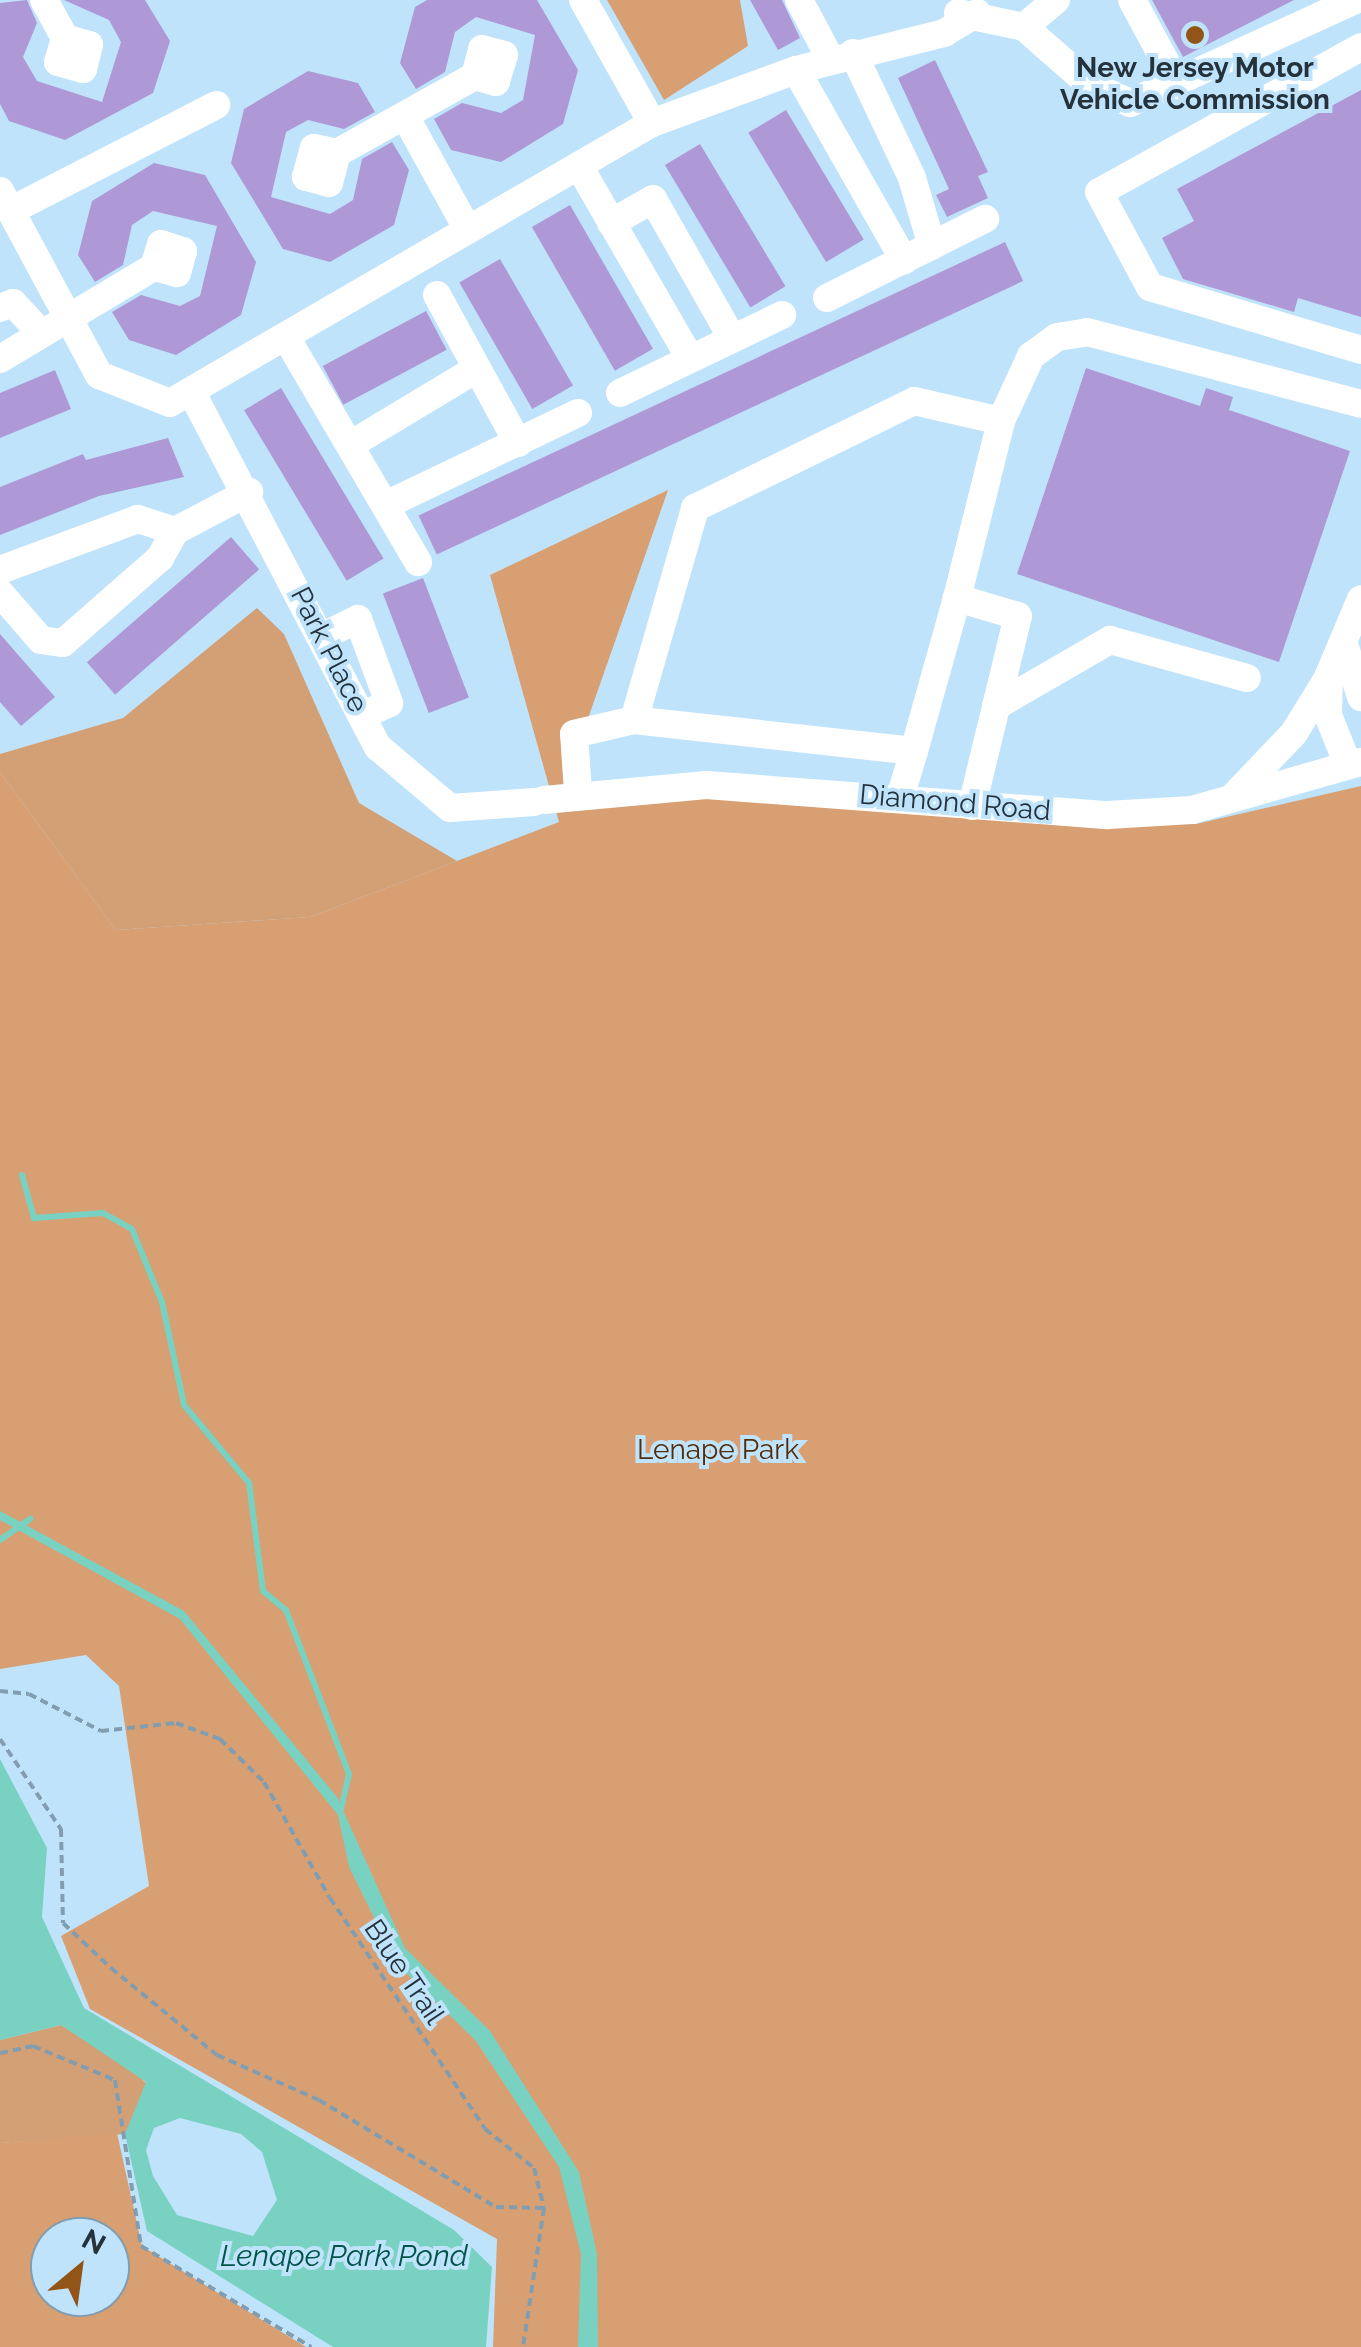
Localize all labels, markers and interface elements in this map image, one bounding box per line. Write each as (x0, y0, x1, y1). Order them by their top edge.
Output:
marker: New Jersey Motor Vehicle Commission (1184, 24, 1206, 46)
place label: New Jersey Motor Vehicle Commission (1060, 51, 1330, 117)
street label: Park Place (283, 582, 375, 718)
street label: Diamond Road (858, 778, 1052, 828)
park label: Lenape Park (637, 1433, 799, 1467)
street label: Blue Trail (357, 1913, 451, 2031)
north arrow (30, 2217, 130, 2317)
text: N (76, 2222, 111, 2262)
water label: Lenape Park Pond (220, 2238, 468, 2274)

